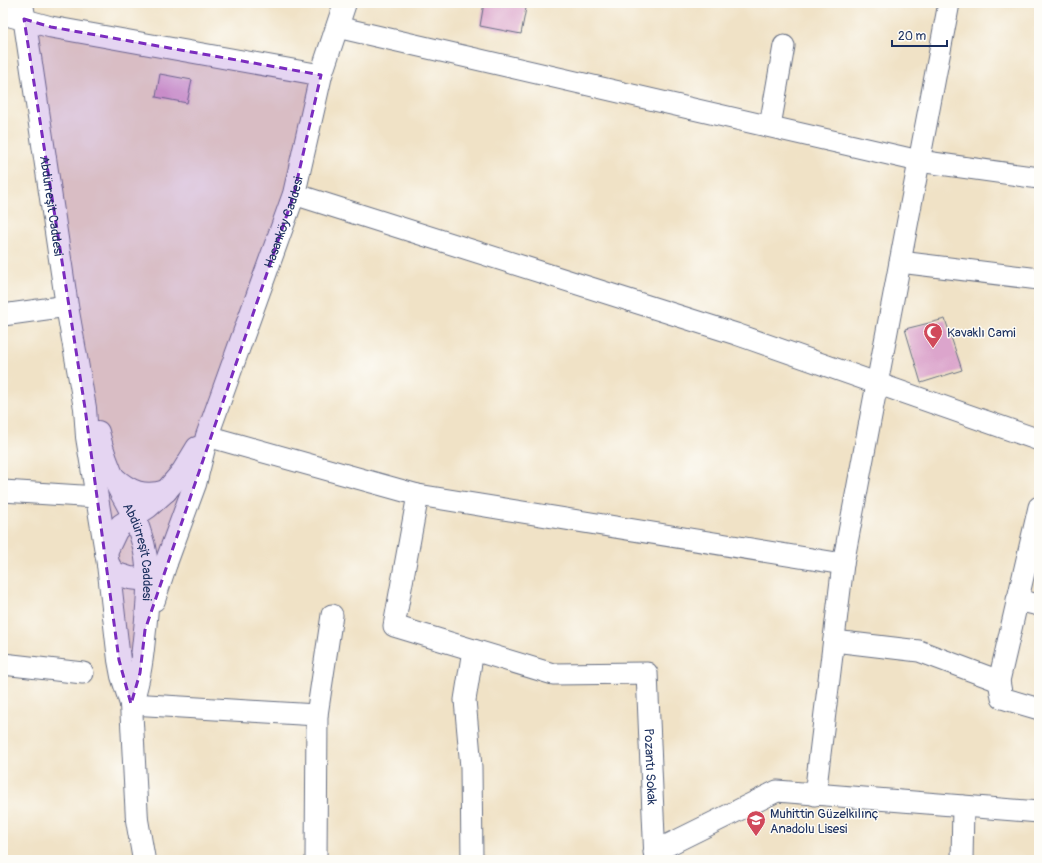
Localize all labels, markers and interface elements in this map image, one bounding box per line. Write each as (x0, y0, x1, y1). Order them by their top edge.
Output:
scale bar (892, 22, 947, 48)
text: 20 m (898, 29, 927, 44)
street label: Abdürreşit Caddesi (36, 155, 66, 257)
street label: Hasanköy Caddesi (261, 175, 307, 270)
mosque icon: Kavaklı Cami (922, 321, 944, 349)
place label: Kavaklı Cami (947, 325, 1016, 341)
street label: Abdürreşit Caddesi (119, 500, 155, 601)
street label: Pozantı Sokak (640, 728, 660, 806)
place label: Muhittin Güzelkılınç Anadolu Lisesi (770, 806, 879, 837)
school or university icon: Muhittin Güzelkılınç Anadolu Lisesi (745, 809, 767, 837)

